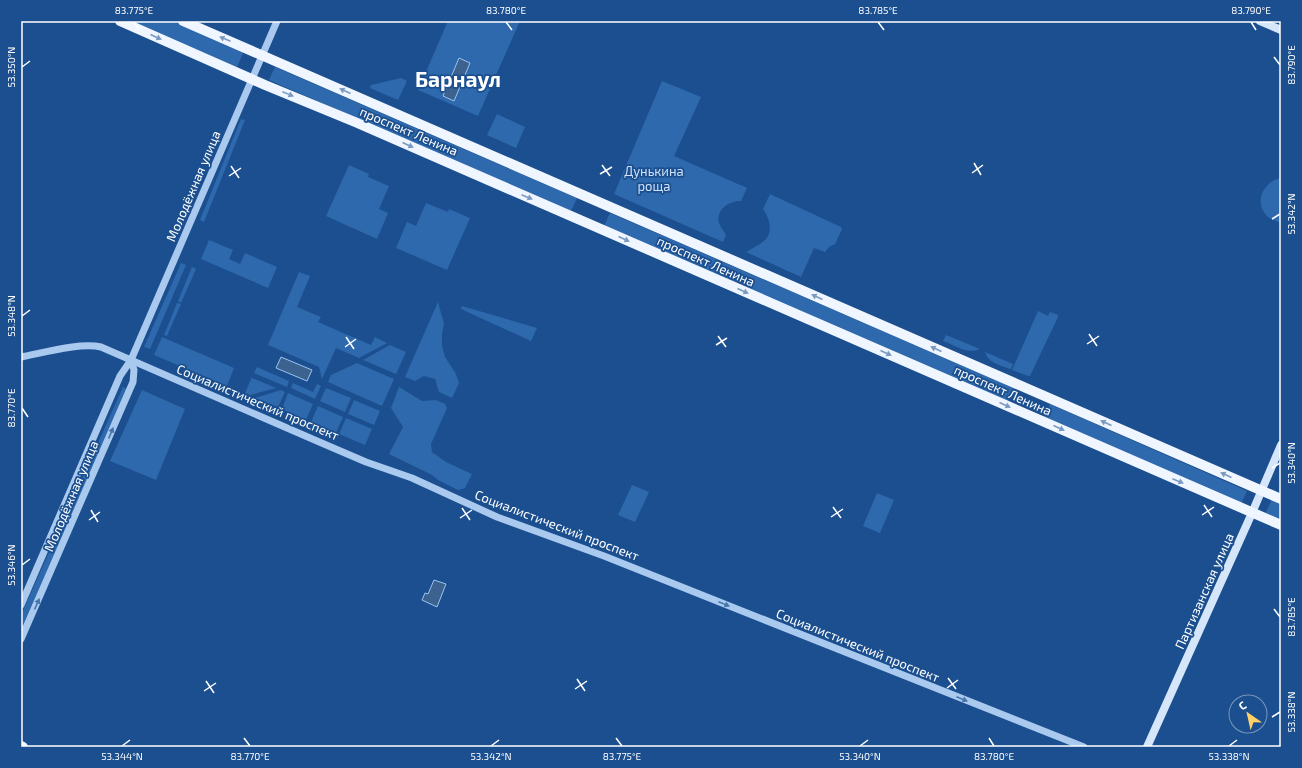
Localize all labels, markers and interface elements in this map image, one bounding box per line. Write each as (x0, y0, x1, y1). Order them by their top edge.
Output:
text: 83.775°E (115, 4, 154, 16)
text: 83.780°E (486, 4, 526, 16)
text: 83.785°E (858, 4, 898, 16)
text: 83.790°E (1231, 4, 1271, 16)
one-way arrow (150, 34, 162, 40)
one-way arrow (219, 36, 231, 42)
text: 83.790°E (1285, 45, 1297, 85)
text: 53.350°N (5, 47, 17, 87)
district label: Барнаул (415, 66, 501, 91)
one-way arrow (339, 88, 350, 94)
one-way arrow (283, 92, 295, 98)
street label: проспект Ленина (358, 103, 460, 159)
street label: Молодёжная улица (162, 128, 224, 244)
one-way arrow (402, 142, 414, 148)
park label: Дунькина роща (624, 163, 684, 194)
text: 53.342°N (1285, 193, 1297, 235)
one-way arrow (522, 194, 533, 200)
street label: проспект Ленина (655, 232, 757, 290)
one-way arrow (618, 236, 629, 242)
one-way arrow (737, 288, 749, 294)
one-way arrow (810, 293, 822, 299)
text: 53.348°N (5, 295, 17, 337)
one-way arrow (930, 345, 942, 352)
one-way arrow (880, 350, 891, 356)
street label: Социалистический проспект (174, 360, 342, 444)
street label: проспект Ленина (952, 361, 1054, 419)
text: 83.770°E (5, 388, 17, 428)
one-way arrow (999, 402, 1011, 408)
one-way arrow (1101, 420, 1112, 426)
one-way arrow (1053, 425, 1065, 432)
one-way arrow (108, 427, 114, 439)
street label: Молодёжная улица (40, 438, 102, 554)
text: 53.340°N (1285, 442, 1297, 484)
one-way arrow (1219, 471, 1231, 477)
one-way arrow (1172, 477, 1184, 484)
street label: Социалистический проспект (473, 486, 642, 564)
street label: Партизанская улица (1171, 530, 1237, 652)
text: 53.346°N (5, 544, 17, 586)
one-way arrow (34, 597, 40, 609)
text: 83.785°E (1285, 597, 1297, 637)
one-way arrow (719, 602, 731, 608)
street label: Социалистический проспект (774, 605, 943, 685)
text: 53.338°N (1285, 691, 1297, 733)
north arrow (1228, 694, 1268, 734)
one-way arrow (956, 697, 968, 703)
text: С (1236, 698, 1249, 712)
text: 53.344°N (101, 750, 143, 762)
text: 83.770°E (230, 750, 270, 762)
text: 53.342°N (470, 750, 512, 762)
text: 83.775°E (603, 750, 642, 762)
text: 53.340°N (839, 750, 881, 762)
text: 83.780°E (974, 750, 1014, 762)
text: 53.338°N (1208, 750, 1250, 762)

